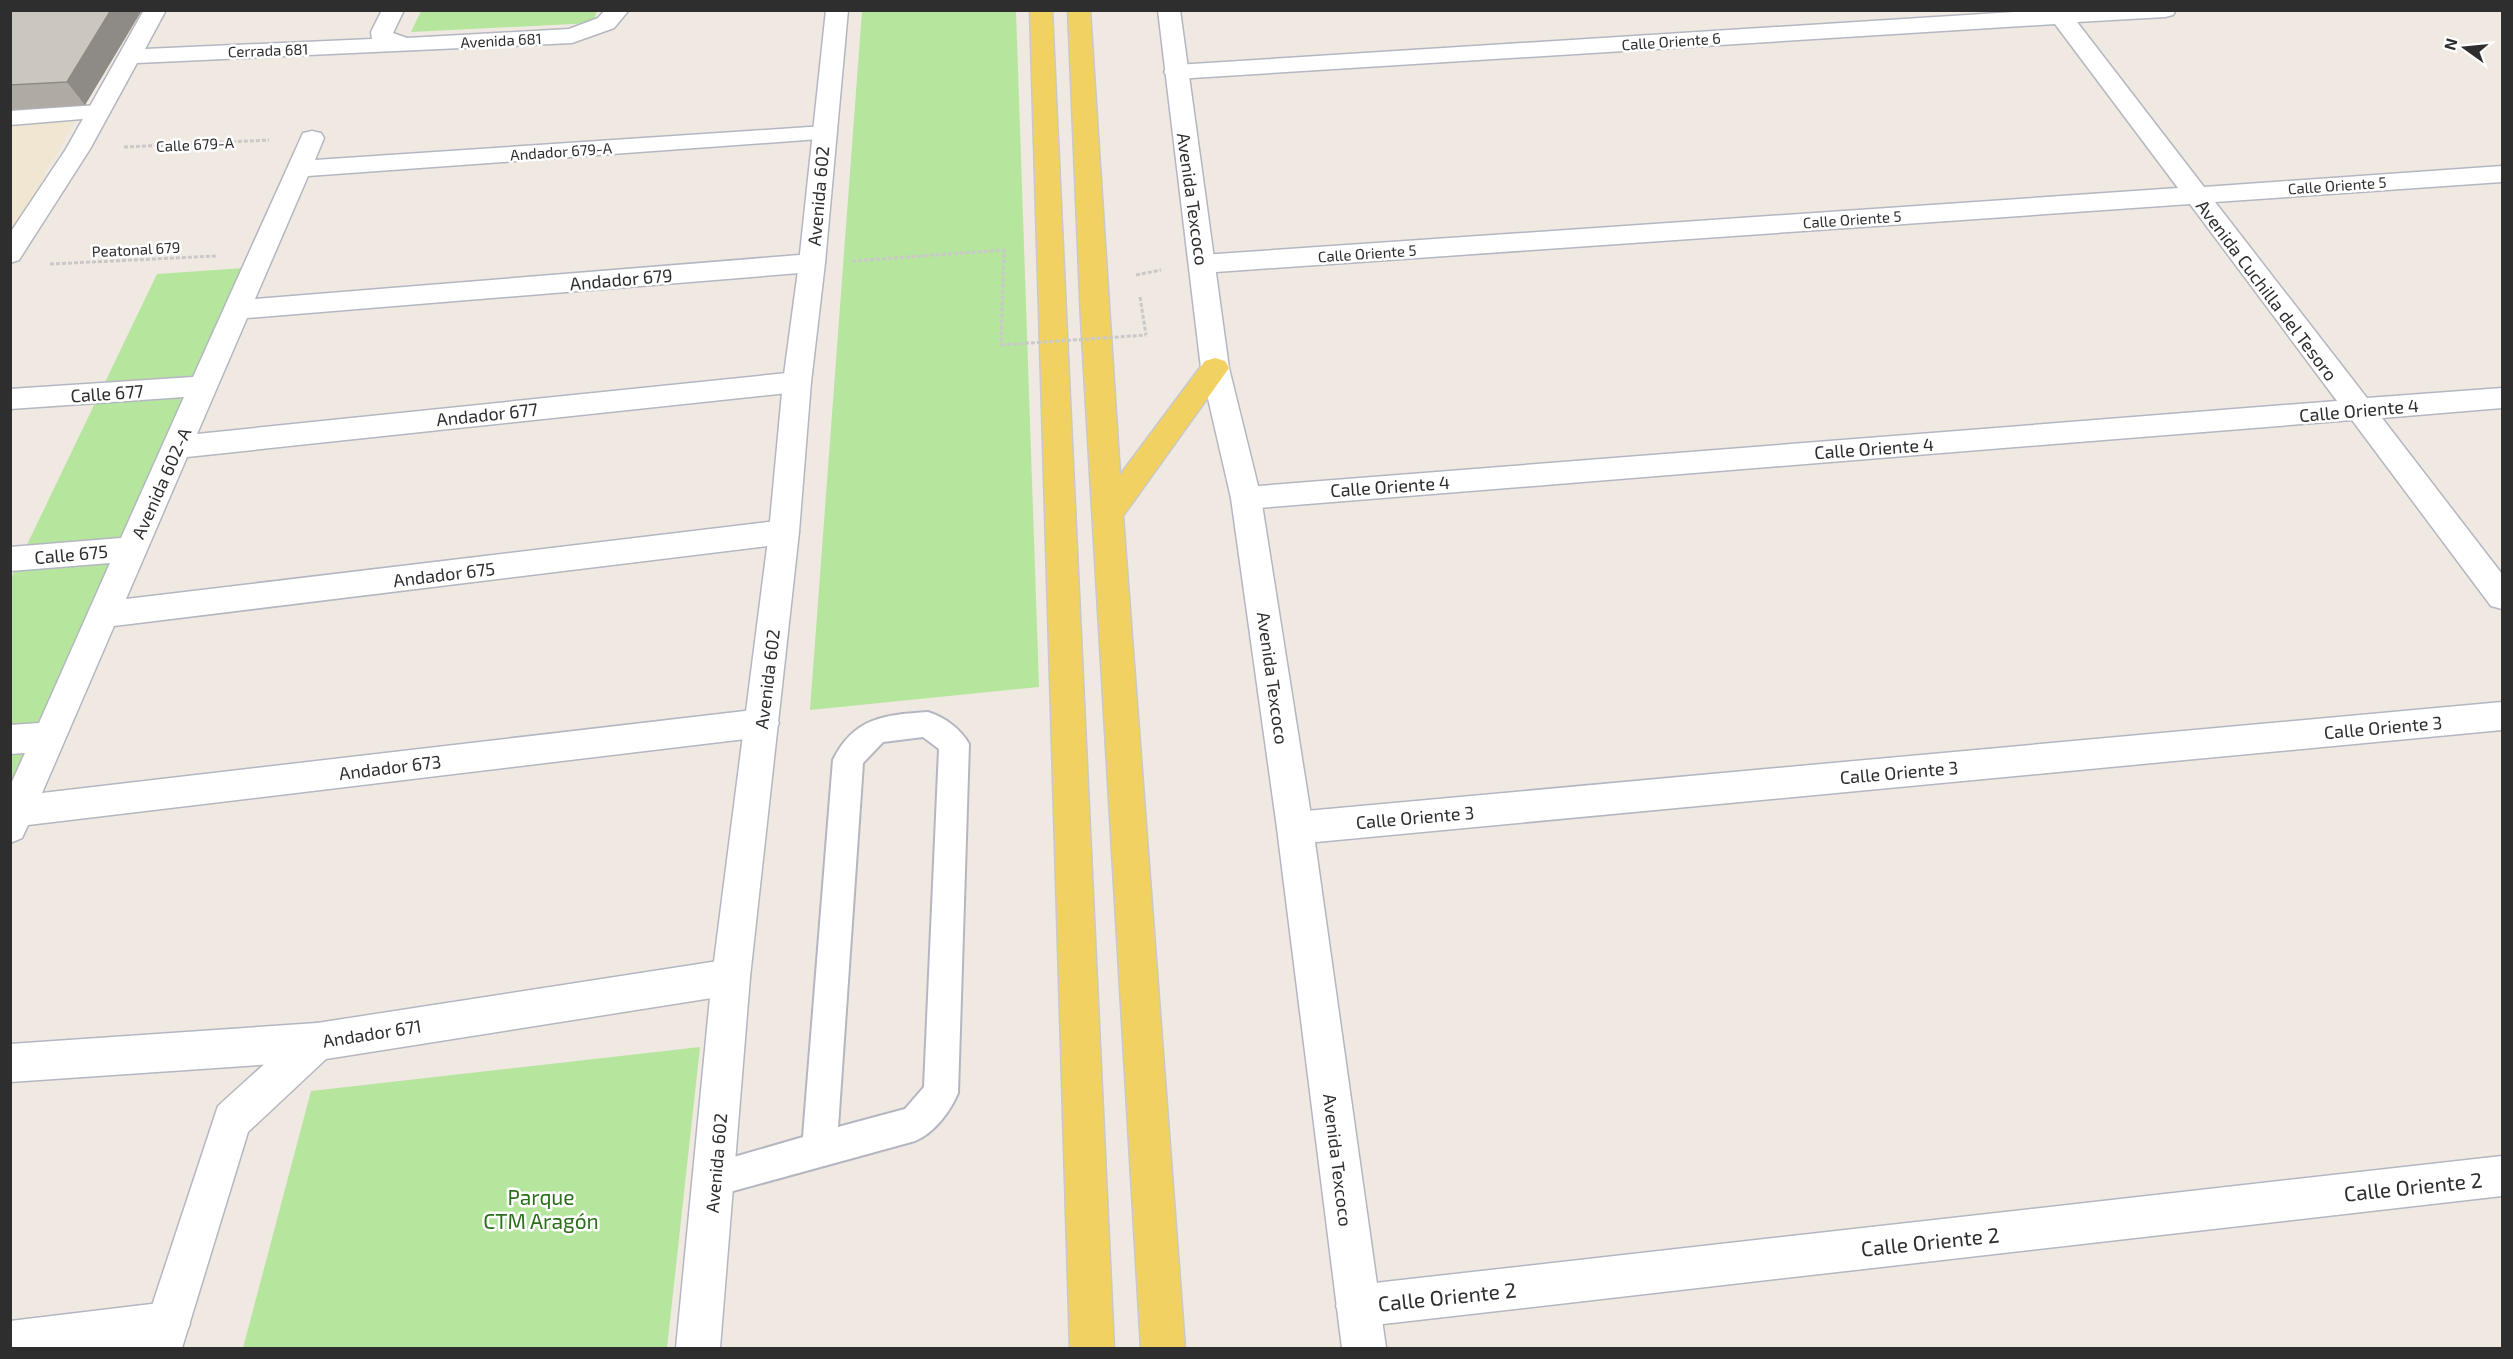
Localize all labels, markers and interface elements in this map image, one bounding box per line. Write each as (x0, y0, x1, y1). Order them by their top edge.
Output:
north arrow (2435, 18, 2495, 78)
street label: Avenida 681 (460, 29, 542, 51)
street label: Calle Oriente 6 (1621, 29, 1721, 53)
text: N (2439, 36, 2461, 52)
street label: Cerrada 681 (227, 40, 309, 60)
street label: Avenida Texcoco (1173, 131, 1213, 267)
street label: Calle 679-A (156, 133, 235, 155)
street label: Andador 679-A (510, 138, 613, 164)
street label: Avenida 602 (803, 145, 833, 247)
street label: Calle Oriente 5 (2287, 173, 2387, 197)
street label: Avenida Cuchilla del Tesoro (2192, 195, 2342, 385)
street label: Calle Oriente 5 (1802, 207, 1902, 231)
street label: Peatonal 679 (91, 238, 181, 260)
street label: Calle Oriente 5 (1317, 241, 1417, 265)
street label: Andador 679 (569, 264, 673, 294)
street label: Calle 677 (70, 379, 144, 407)
street label: Calle Oriente 4 (2298, 394, 2420, 426)
street label: Andador 677 (435, 398, 539, 430)
street label: Avenida 602-A (127, 423, 196, 542)
street label: Calle Oriente 4 (1813, 433, 1935, 463)
street label: Calle Oriente 4 (1329, 471, 1451, 501)
street label: Calle 675 (33, 540, 109, 568)
street label: Andador 675 (392, 557, 496, 591)
street label: Avenida Texcoco (1253, 610, 1293, 746)
street label: Avenida 602 (750, 628, 784, 730)
street label: Calle Oriente 3 (2323, 711, 2443, 743)
street label: Andador 673 (338, 750, 442, 784)
street label: Calle Oriente 3 (1839, 756, 1959, 788)
street label: Calle Oriente 3 (1355, 801, 1475, 833)
street label: Andador 671 (321, 1014, 423, 1052)
street label: Avenida Texcoco (1319, 1092, 1357, 1228)
street label: Avenida 602 (701, 1112, 731, 1214)
street label: Calle Oriente 2 (2343, 1166, 2483, 1206)
park label: Parque CTM Aragón (483, 1184, 599, 1233)
street label: Calle Oriente 2 (1860, 1221, 2000, 1261)
street label: Calle Oriente 2 (1377, 1276, 1517, 1316)

